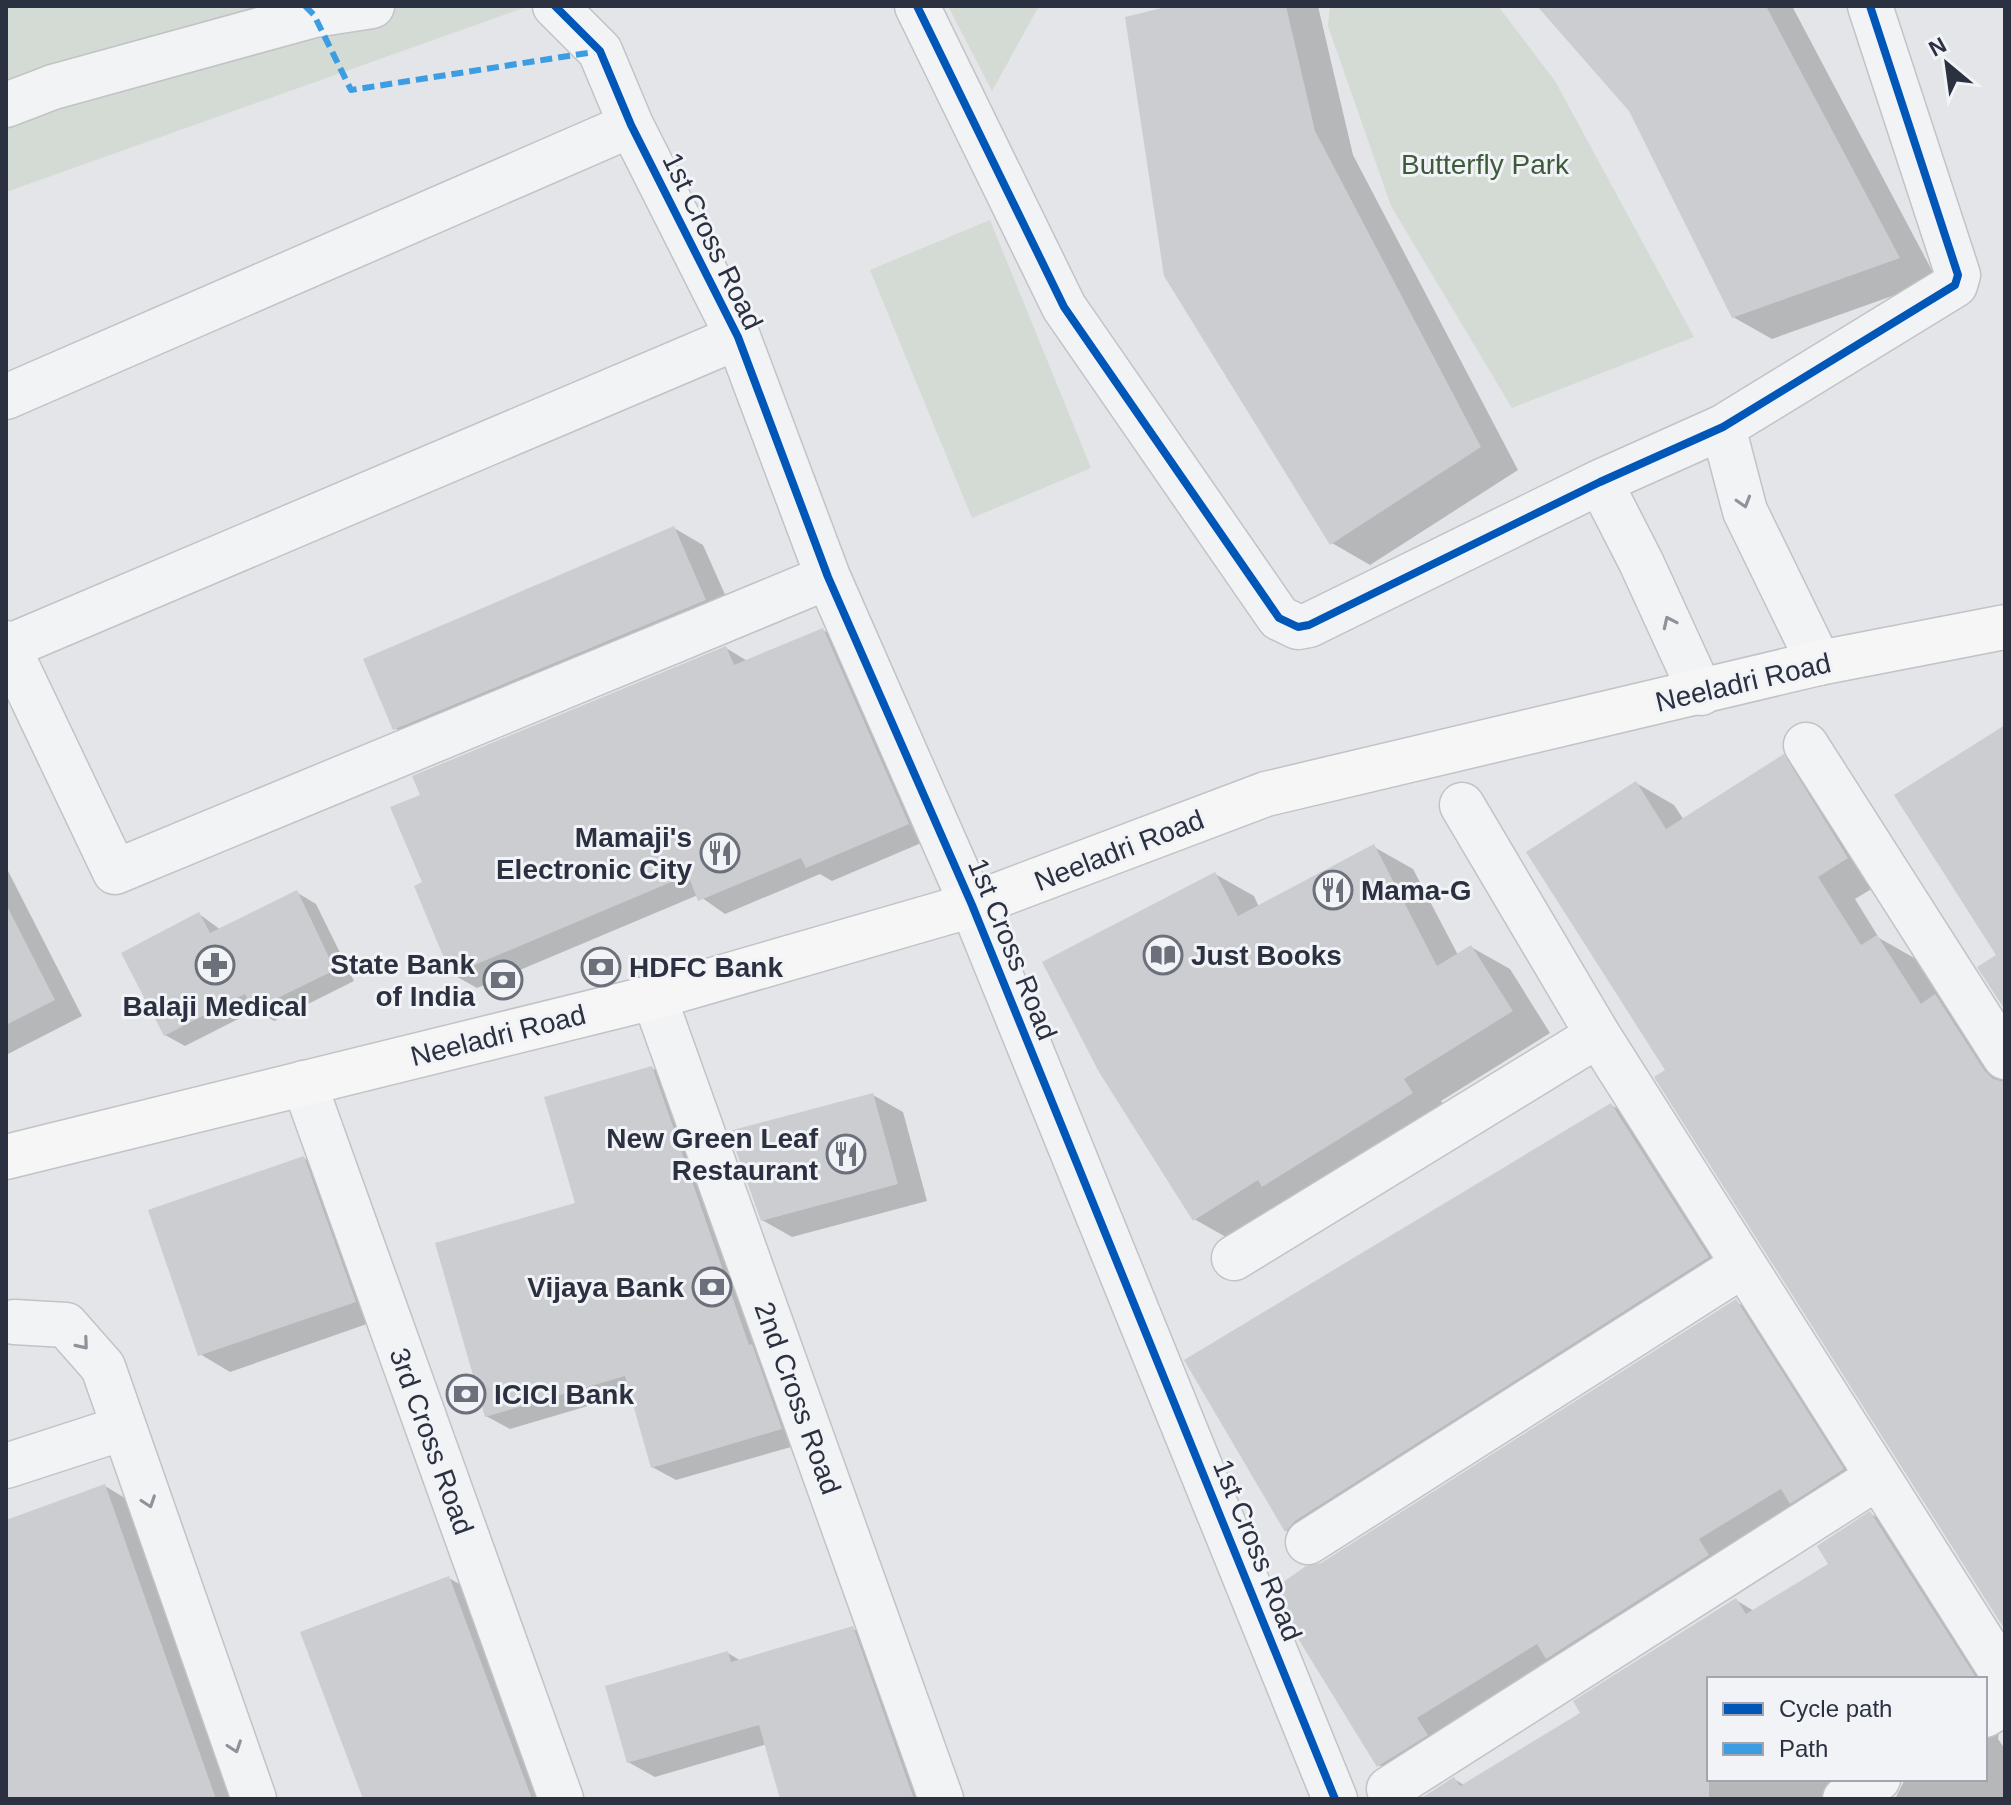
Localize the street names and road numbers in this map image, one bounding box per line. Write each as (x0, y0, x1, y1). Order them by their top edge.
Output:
street label: 1st Cross Road (656, 148, 769, 335)
street label: Neeladri Road (1652, 647, 1834, 718)
street label: Neeladri Road (1030, 804, 1208, 897)
street label: 1st Cross Road (962, 854, 1063, 1044)
street label: Neeladri Road (408, 999, 589, 1072)
street label: 2nd Cross Road (748, 1298, 847, 1499)
street label: 3rd Cross Road (383, 1344, 480, 1539)
street label: 1st Cross Road (1207, 1455, 1308, 1645)

